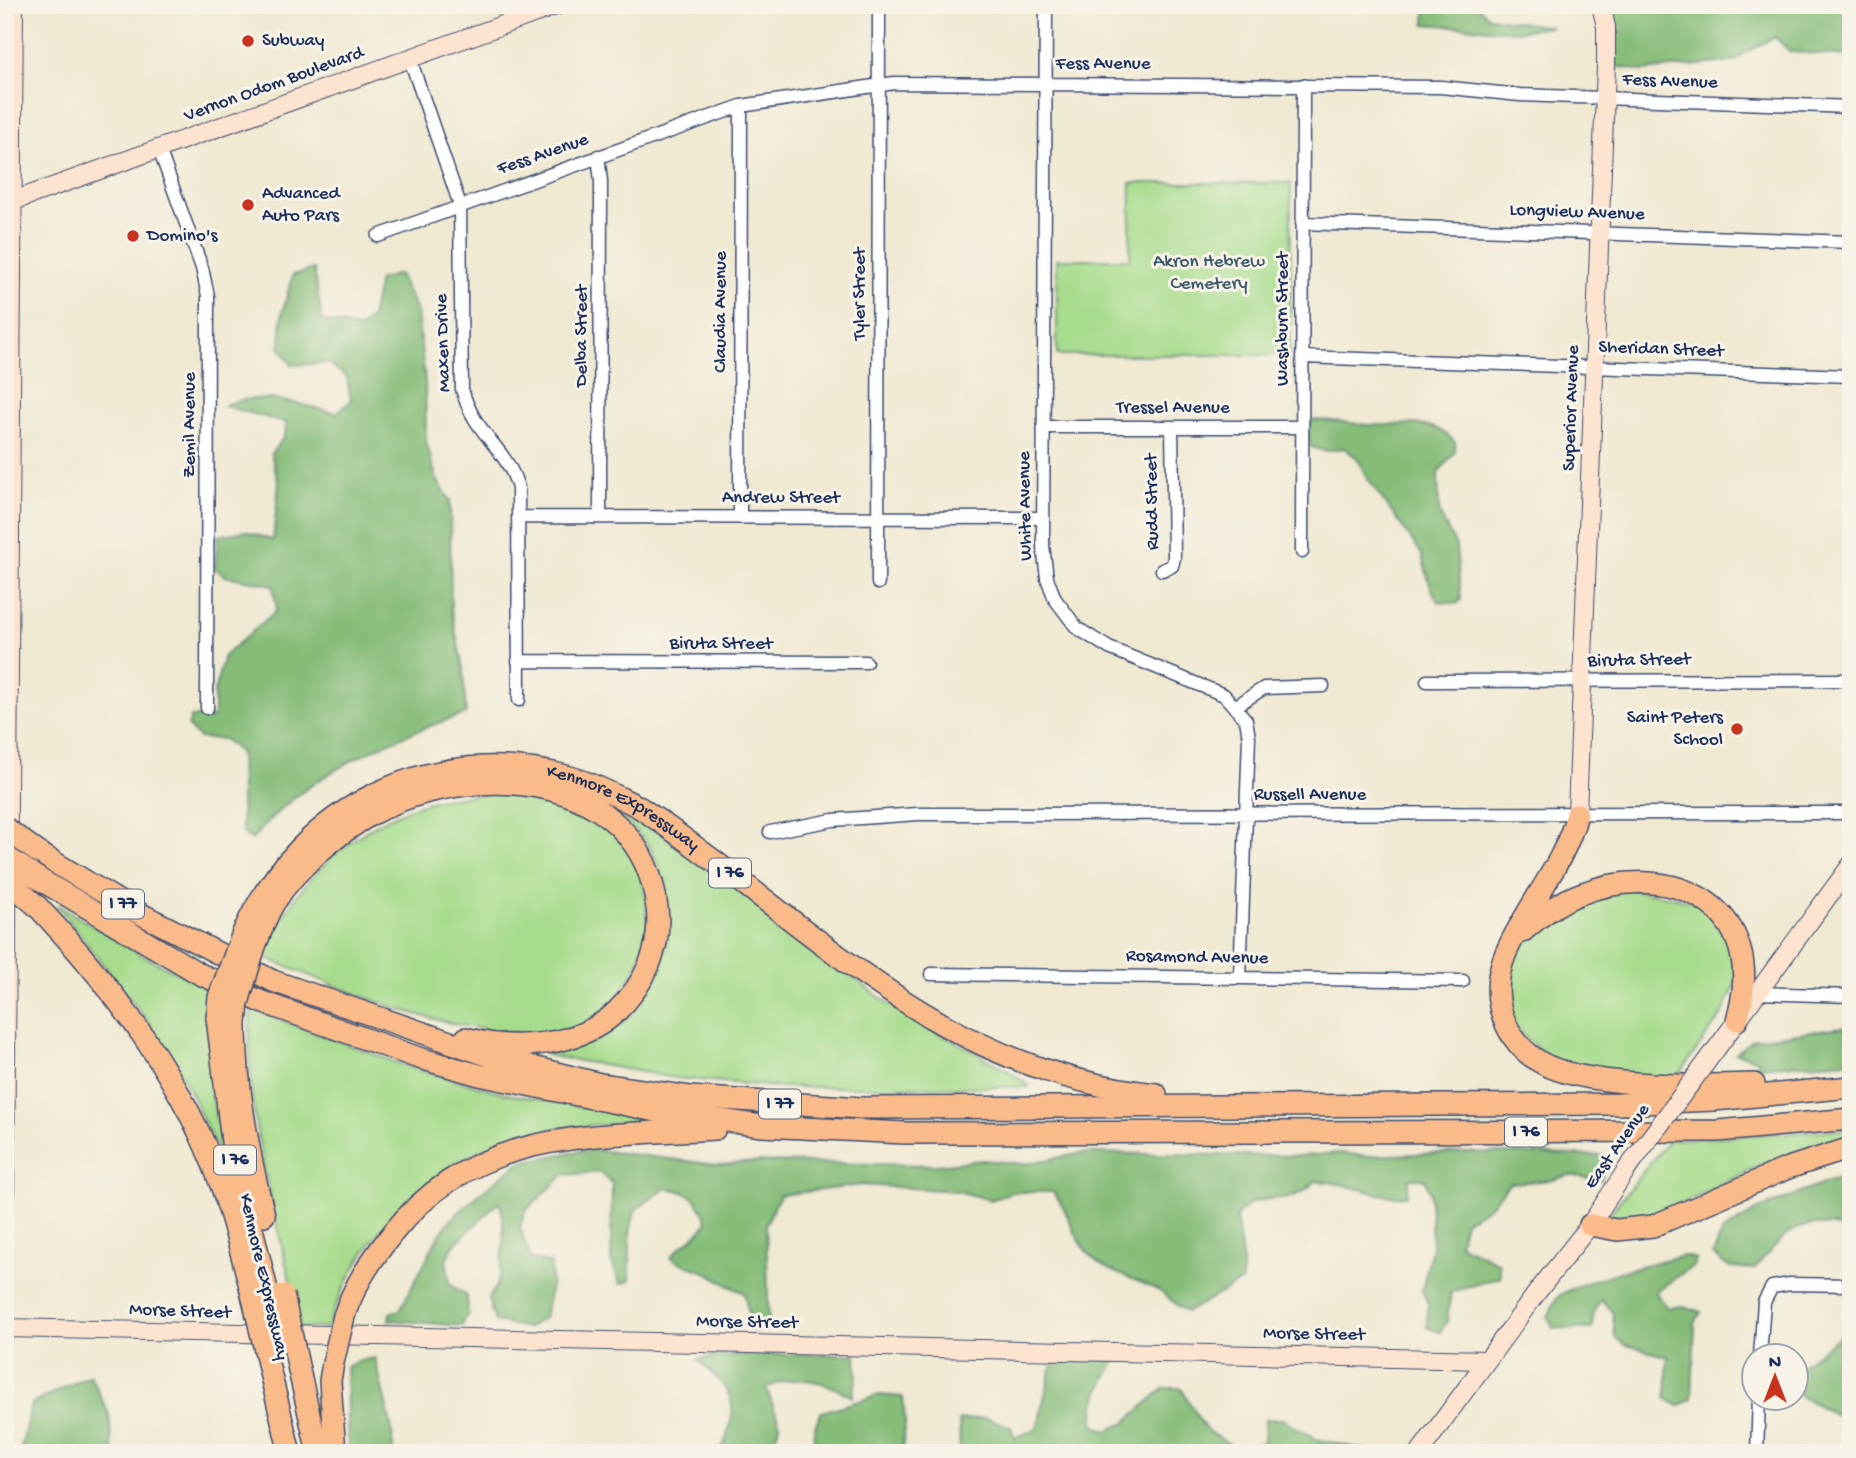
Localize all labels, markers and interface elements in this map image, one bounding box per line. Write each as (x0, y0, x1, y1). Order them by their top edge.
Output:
place label: Subway (262, 30, 325, 53)
marker: Subway (240, 33, 256, 49)
street label: Vernon Odom Boulevard (180, 41, 369, 129)
street label: Fess Avenue (1054, 53, 1151, 76)
street label: Fess Avenue (1621, 69, 1718, 95)
street label: Fess Avenue (493, 129, 592, 182)
place label: Advanced Auto Pars (262, 183, 342, 228)
marker: Advanced Auto Pars (240, 197, 256, 213)
street label: Longview Avenue (1509, 199, 1645, 227)
place label: Domino's (145, 225, 219, 248)
marker: Domino's (125, 228, 141, 244)
street label: Tyler Street (849, 245, 872, 341)
street label: Washburn Street (1272, 250, 1295, 386)
street label: Claudia Avenue (710, 251, 733, 373)
park label: Akron Hebrew Cemetery (1153, 251, 1265, 296)
street label: Delba Street (571, 283, 594, 389)
street label: Maxen Drive (431, 293, 457, 393)
street label: Sheridan Street (1598, 336, 1726, 364)
street label: Superior Avenue (1558, 344, 1586, 471)
street label: Zemil Avenue (179, 372, 202, 478)
street label: Tressel Avenue (1115, 397, 1230, 420)
street label: White Avenue (1014, 451, 1038, 561)
street label: Rudd Street (1141, 451, 1165, 550)
street label: Andrew Street (722, 487, 842, 510)
street label: Biruta Street (669, 633, 775, 656)
street label: Biruta Street (1586, 649, 1693, 673)
place label: Saint Peters School (1627, 707, 1724, 752)
marker: Saint Peters School (1729, 721, 1745, 737)
street label: Kenmore Expressway (544, 760, 704, 858)
street label: Russell Avenue (1254, 784, 1367, 807)
road number: I 76 (709, 858, 751, 888)
road number: I 77 (102, 890, 144, 918)
street label: Rosamond Avenue (1126, 945, 1269, 971)
road number: I 77 (759, 1090, 801, 1119)
street label: East Avenue (1580, 1100, 1656, 1194)
road number: I 76 (1505, 1118, 1547, 1147)
road number: I 76 (214, 1146, 256, 1175)
street label: Kenmore Expressway (233, 1192, 293, 1363)
street label: Morse Street (129, 1299, 233, 1325)
street label: Morse Street (696, 1311, 800, 1335)
street label: Morse Street (1263, 1323, 1367, 1347)
north arrow (1741, 1342, 1811, 1412)
text: N (1769, 1352, 1781, 1375)

